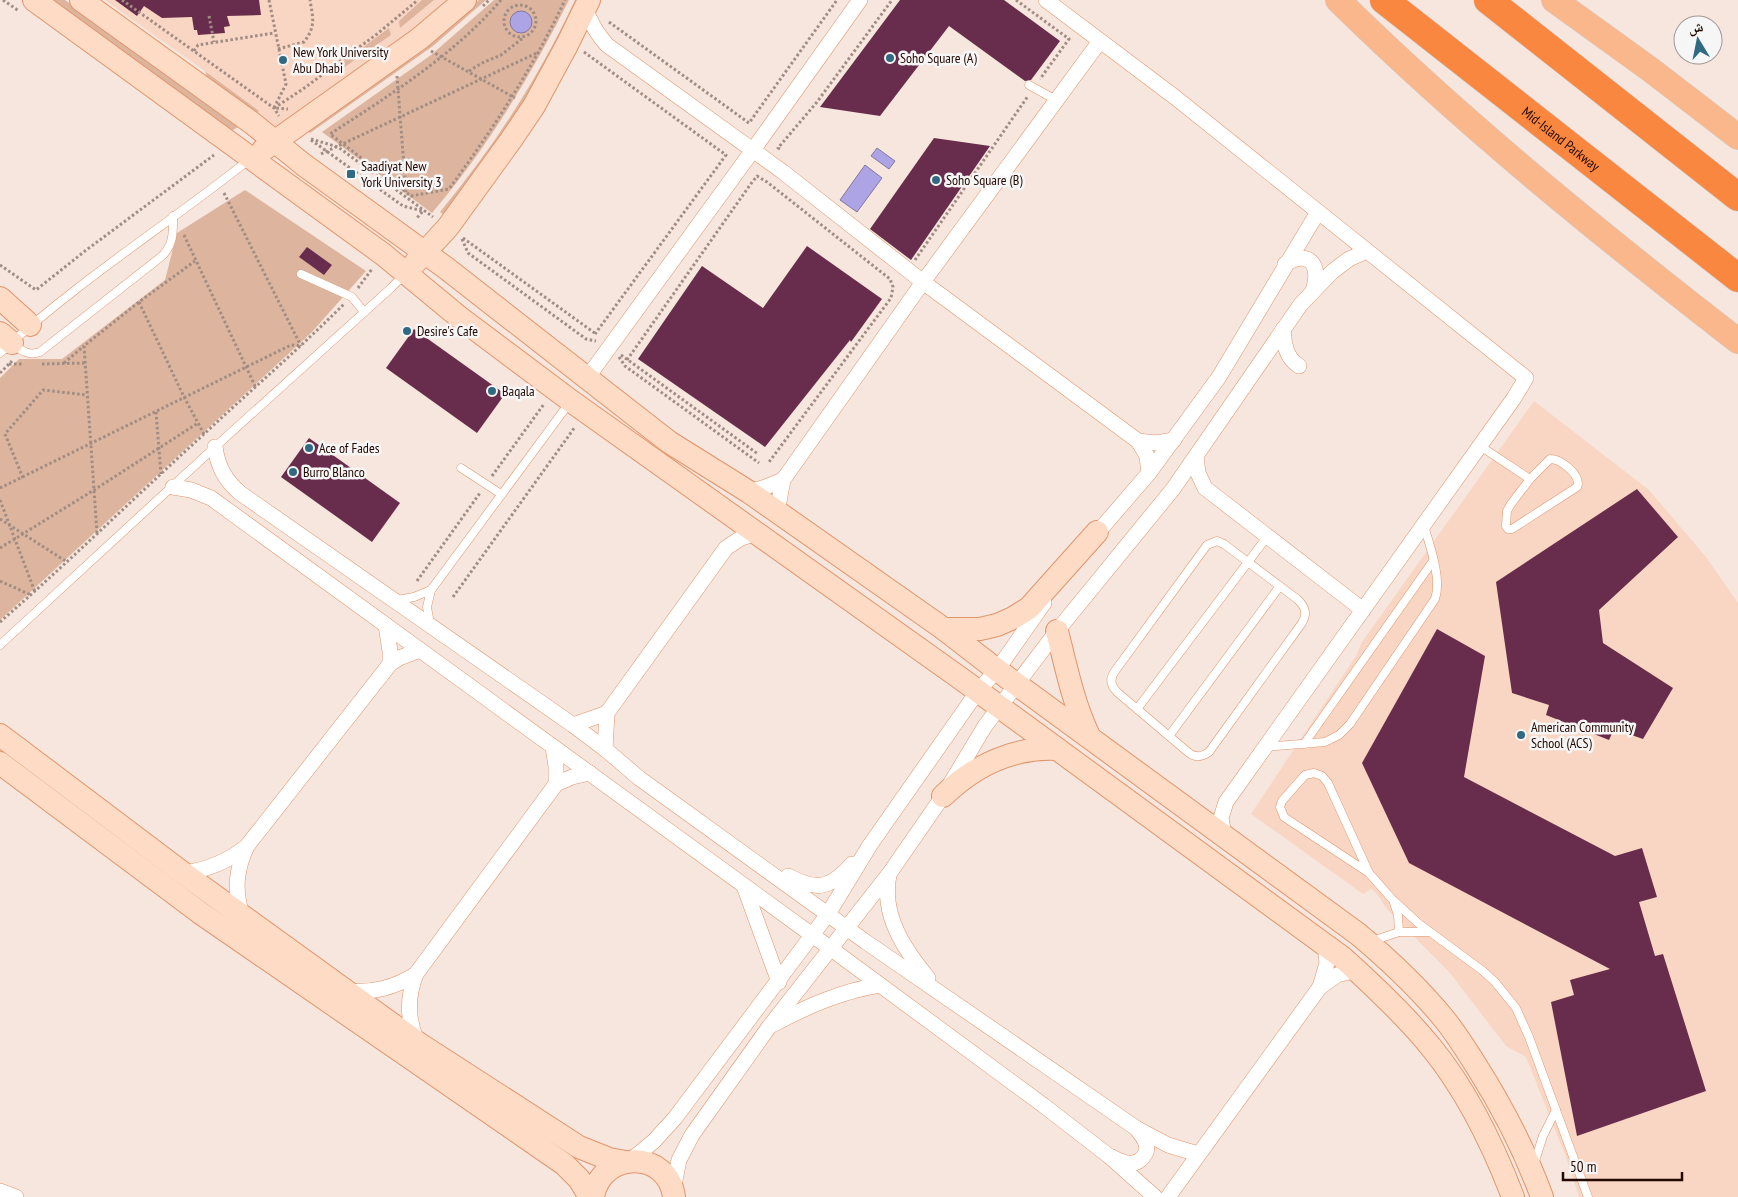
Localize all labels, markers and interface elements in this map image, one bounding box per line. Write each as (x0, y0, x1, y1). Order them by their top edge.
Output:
north arrow (1673, 15, 1723, 65)
text: ش (1687, 17, 1705, 37)
place label: New York University Abu Dhabi (293, 43, 389, 77)
place label: Soho Square (A) (900, 49, 977, 67)
marker: Soho Square (A) (884, 52, 896, 64)
marker: New York University Abu Dhabi (277, 54, 289, 66)
street label: Mid-Island Parkway (1518, 103, 1604, 176)
place label: Saadiyat New York University 3 (361, 157, 442, 191)
marker: Saadiyat New York University 3 (345, 168, 357, 180)
place label: Soho Square (B) (946, 171, 1023, 189)
marker: Soho Square (B) (930, 174, 942, 186)
place label: Desire's Cafe (417, 322, 478, 340)
marker: Desire's Cafe (401, 325, 413, 337)
place label: Baqala (502, 382, 535, 400)
marker: Baqala (486, 385, 498, 397)
place label: Ace of Fades (319, 439, 380, 457)
marker: Ace of Fades (303, 442, 315, 454)
place label: Burro Blanco (303, 463, 365, 481)
marker: Burro Blanco (287, 466, 299, 478)
place label: American Community School (ACS) (1531, 718, 1634, 752)
marker: American Community School (ACS) (1515, 729, 1527, 741)
scale bar (1563, 1150, 1682, 1182)
text: 50 m (1570, 1157, 1596, 1176)

